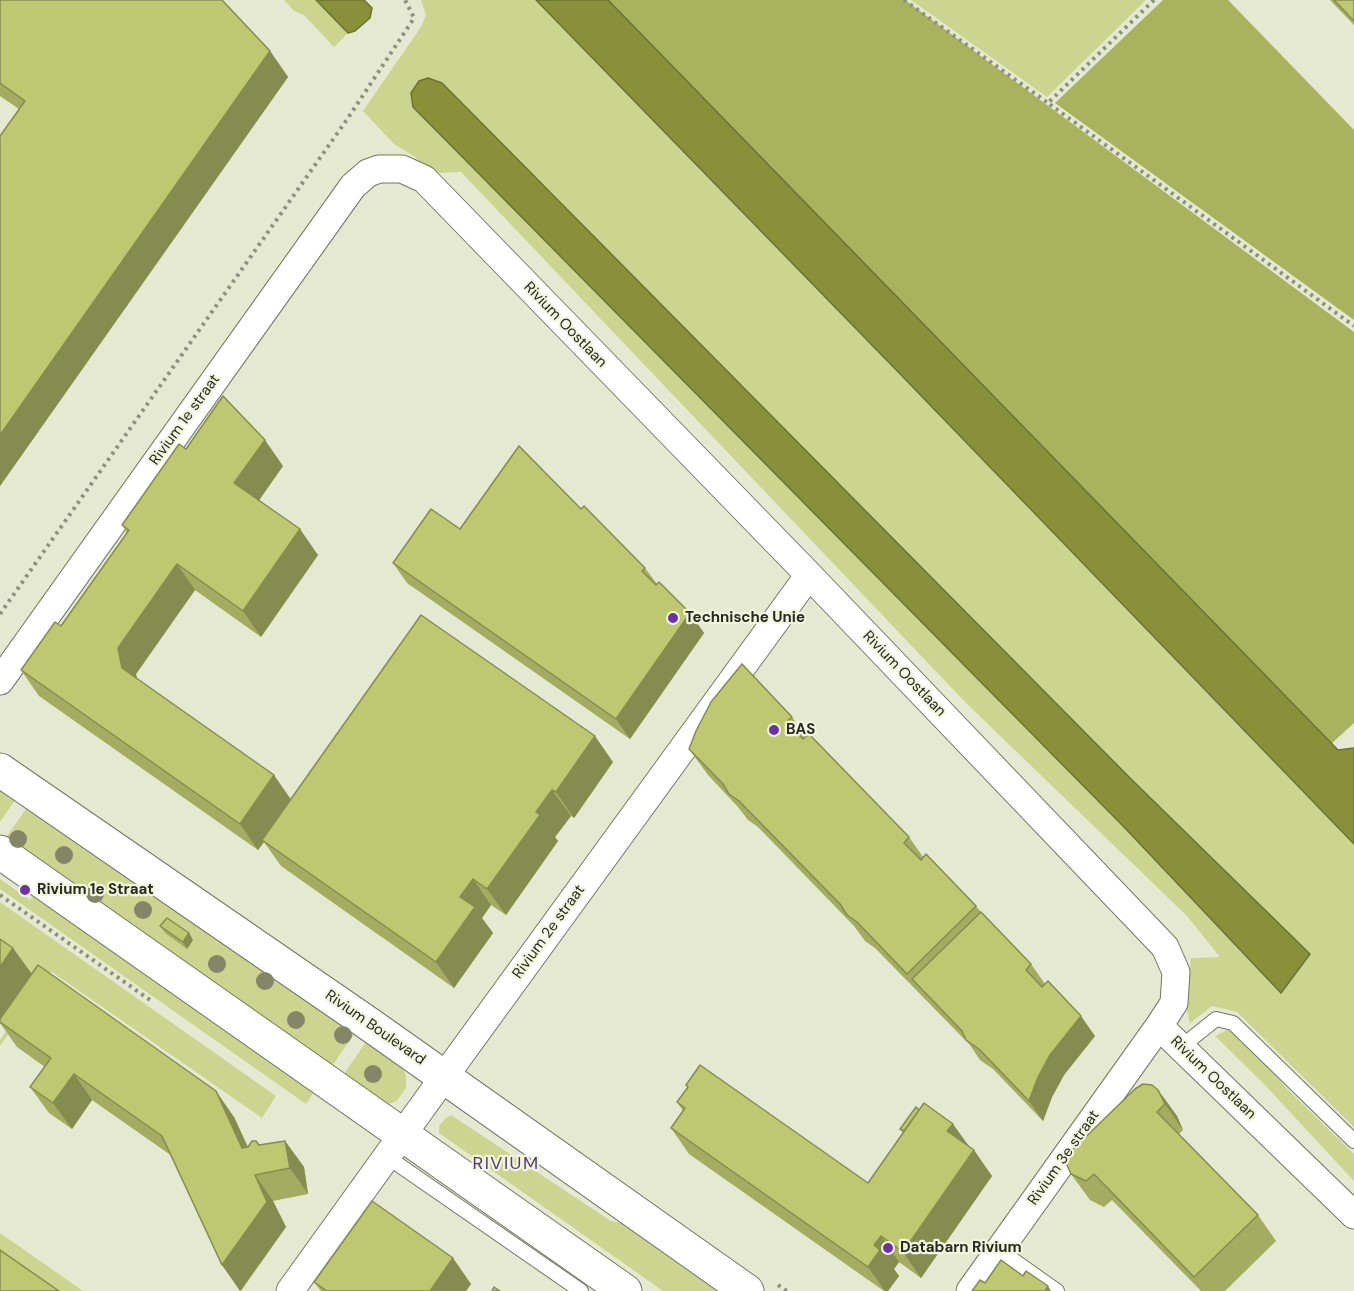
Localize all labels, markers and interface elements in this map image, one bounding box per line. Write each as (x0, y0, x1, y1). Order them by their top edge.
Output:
street label: Rivium Oostlaan (520, 279, 610, 371)
street label: Rivium 1e straat (146, 371, 224, 469)
place label: Technische Unie (685, 609, 805, 627)
marker: Technische Unie (666, 611, 680, 625)
street label: Rivium Oostlaan (859, 628, 949, 720)
place label: BAS (786, 721, 815, 739)
marker: BAS (767, 723, 781, 737)
place label: Rivium 1e Straat (37, 881, 154, 899)
street label: Rivium 2e straat (509, 882, 589, 982)
marker: Rivium 1e Straat (18, 883, 32, 897)
street label: Rivium Boulevard (321, 987, 429, 1069)
street label: Rivium Oostlaan (1167, 1033, 1259, 1123)
street label: Rivium 3e straat (1025, 1107, 1103, 1209)
district label: RIVIUM (472, 1153, 540, 1175)
place label: Databarn Rivium (900, 1239, 1022, 1257)
marker: Databarn Rivium (881, 1241, 895, 1255)

